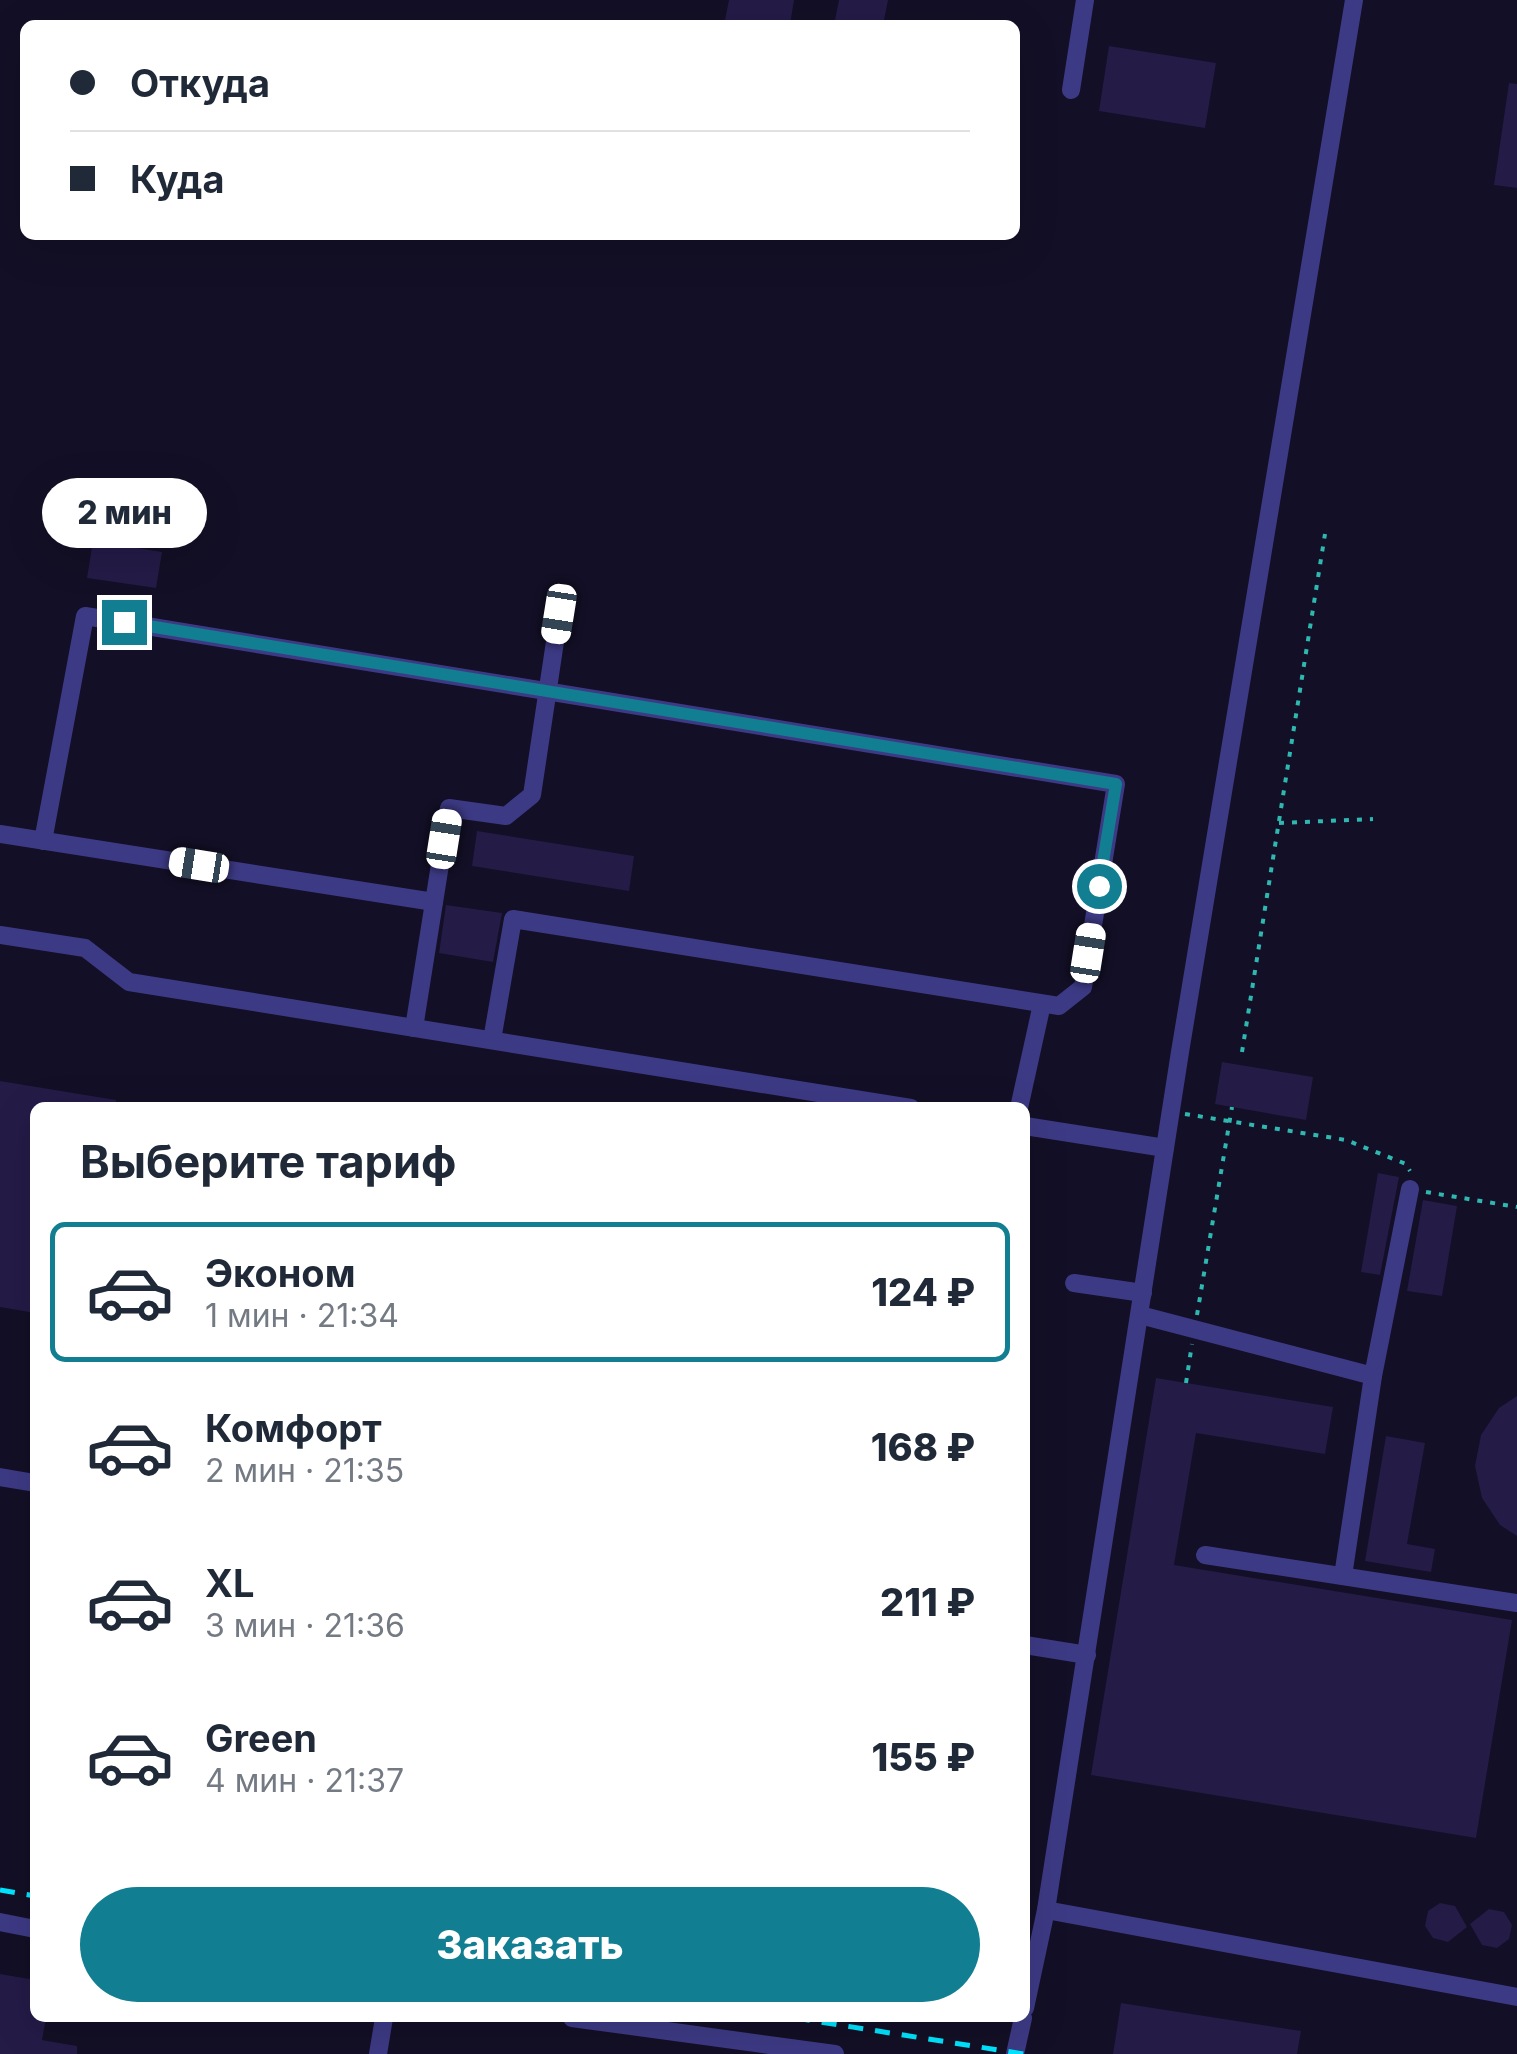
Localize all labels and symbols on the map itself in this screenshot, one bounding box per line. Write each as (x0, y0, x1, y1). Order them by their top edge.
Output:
callout: 2 мин (42, 477, 206, 547)
car (539, 582, 579, 646)
route end (102, 600, 147, 645)
car (424, 807, 464, 871)
car (167, 845, 231, 885)
route start (1077, 864, 1122, 909)
car (1068, 921, 1108, 985)

